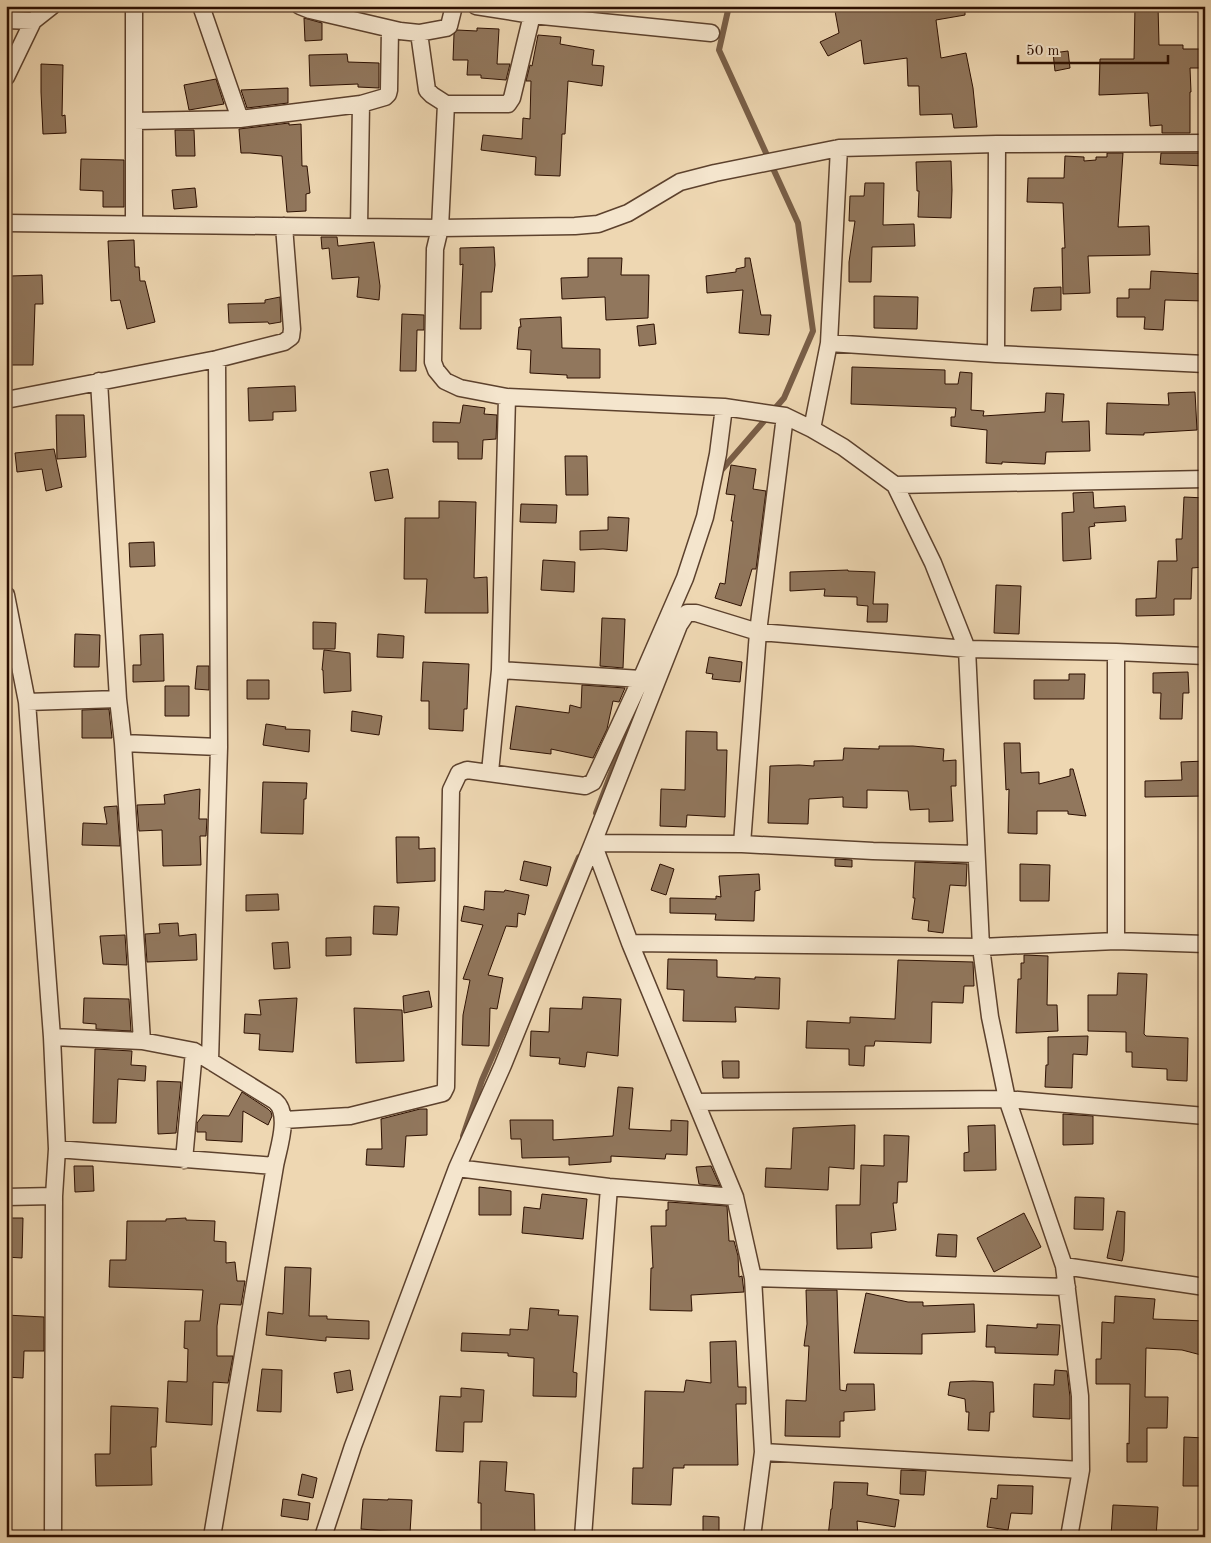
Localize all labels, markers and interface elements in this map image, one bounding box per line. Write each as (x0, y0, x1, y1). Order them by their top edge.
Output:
scale bar (1018, 32, 1168, 64)
text: 50 m (1026, 44, 1060, 59)

